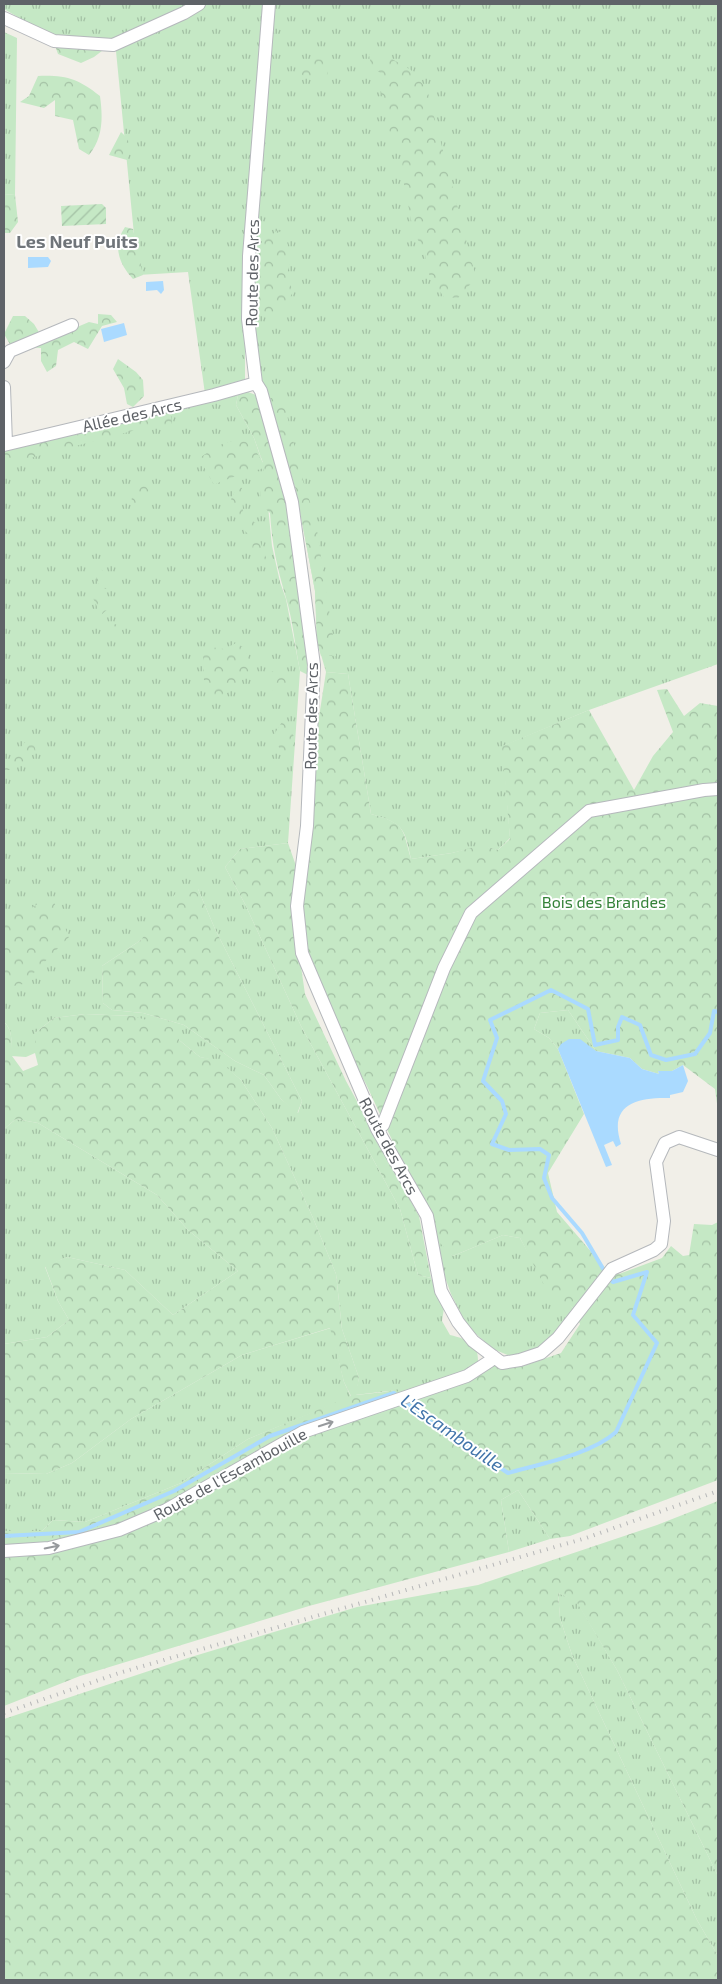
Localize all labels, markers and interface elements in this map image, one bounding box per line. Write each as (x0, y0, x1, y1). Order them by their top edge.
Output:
street label: Route des Arcs (241, 219, 262, 327)
district label: Les Neuf Puits (16, 230, 138, 252)
street label: Allée des Arcs (80, 394, 183, 435)
street label: Route des Arcs (300, 662, 321, 770)
park label: Bois des Brandes (542, 892, 666, 911)
street label: Route des Arcs (356, 1094, 423, 1198)
water label: L'Escambouille (397, 1389, 508, 1476)
one-way arrow (318, 1419, 334, 1428)
street label: Route de l'Escambouille (150, 1423, 310, 1524)
one-way arrow (44, 1541, 60, 1551)

